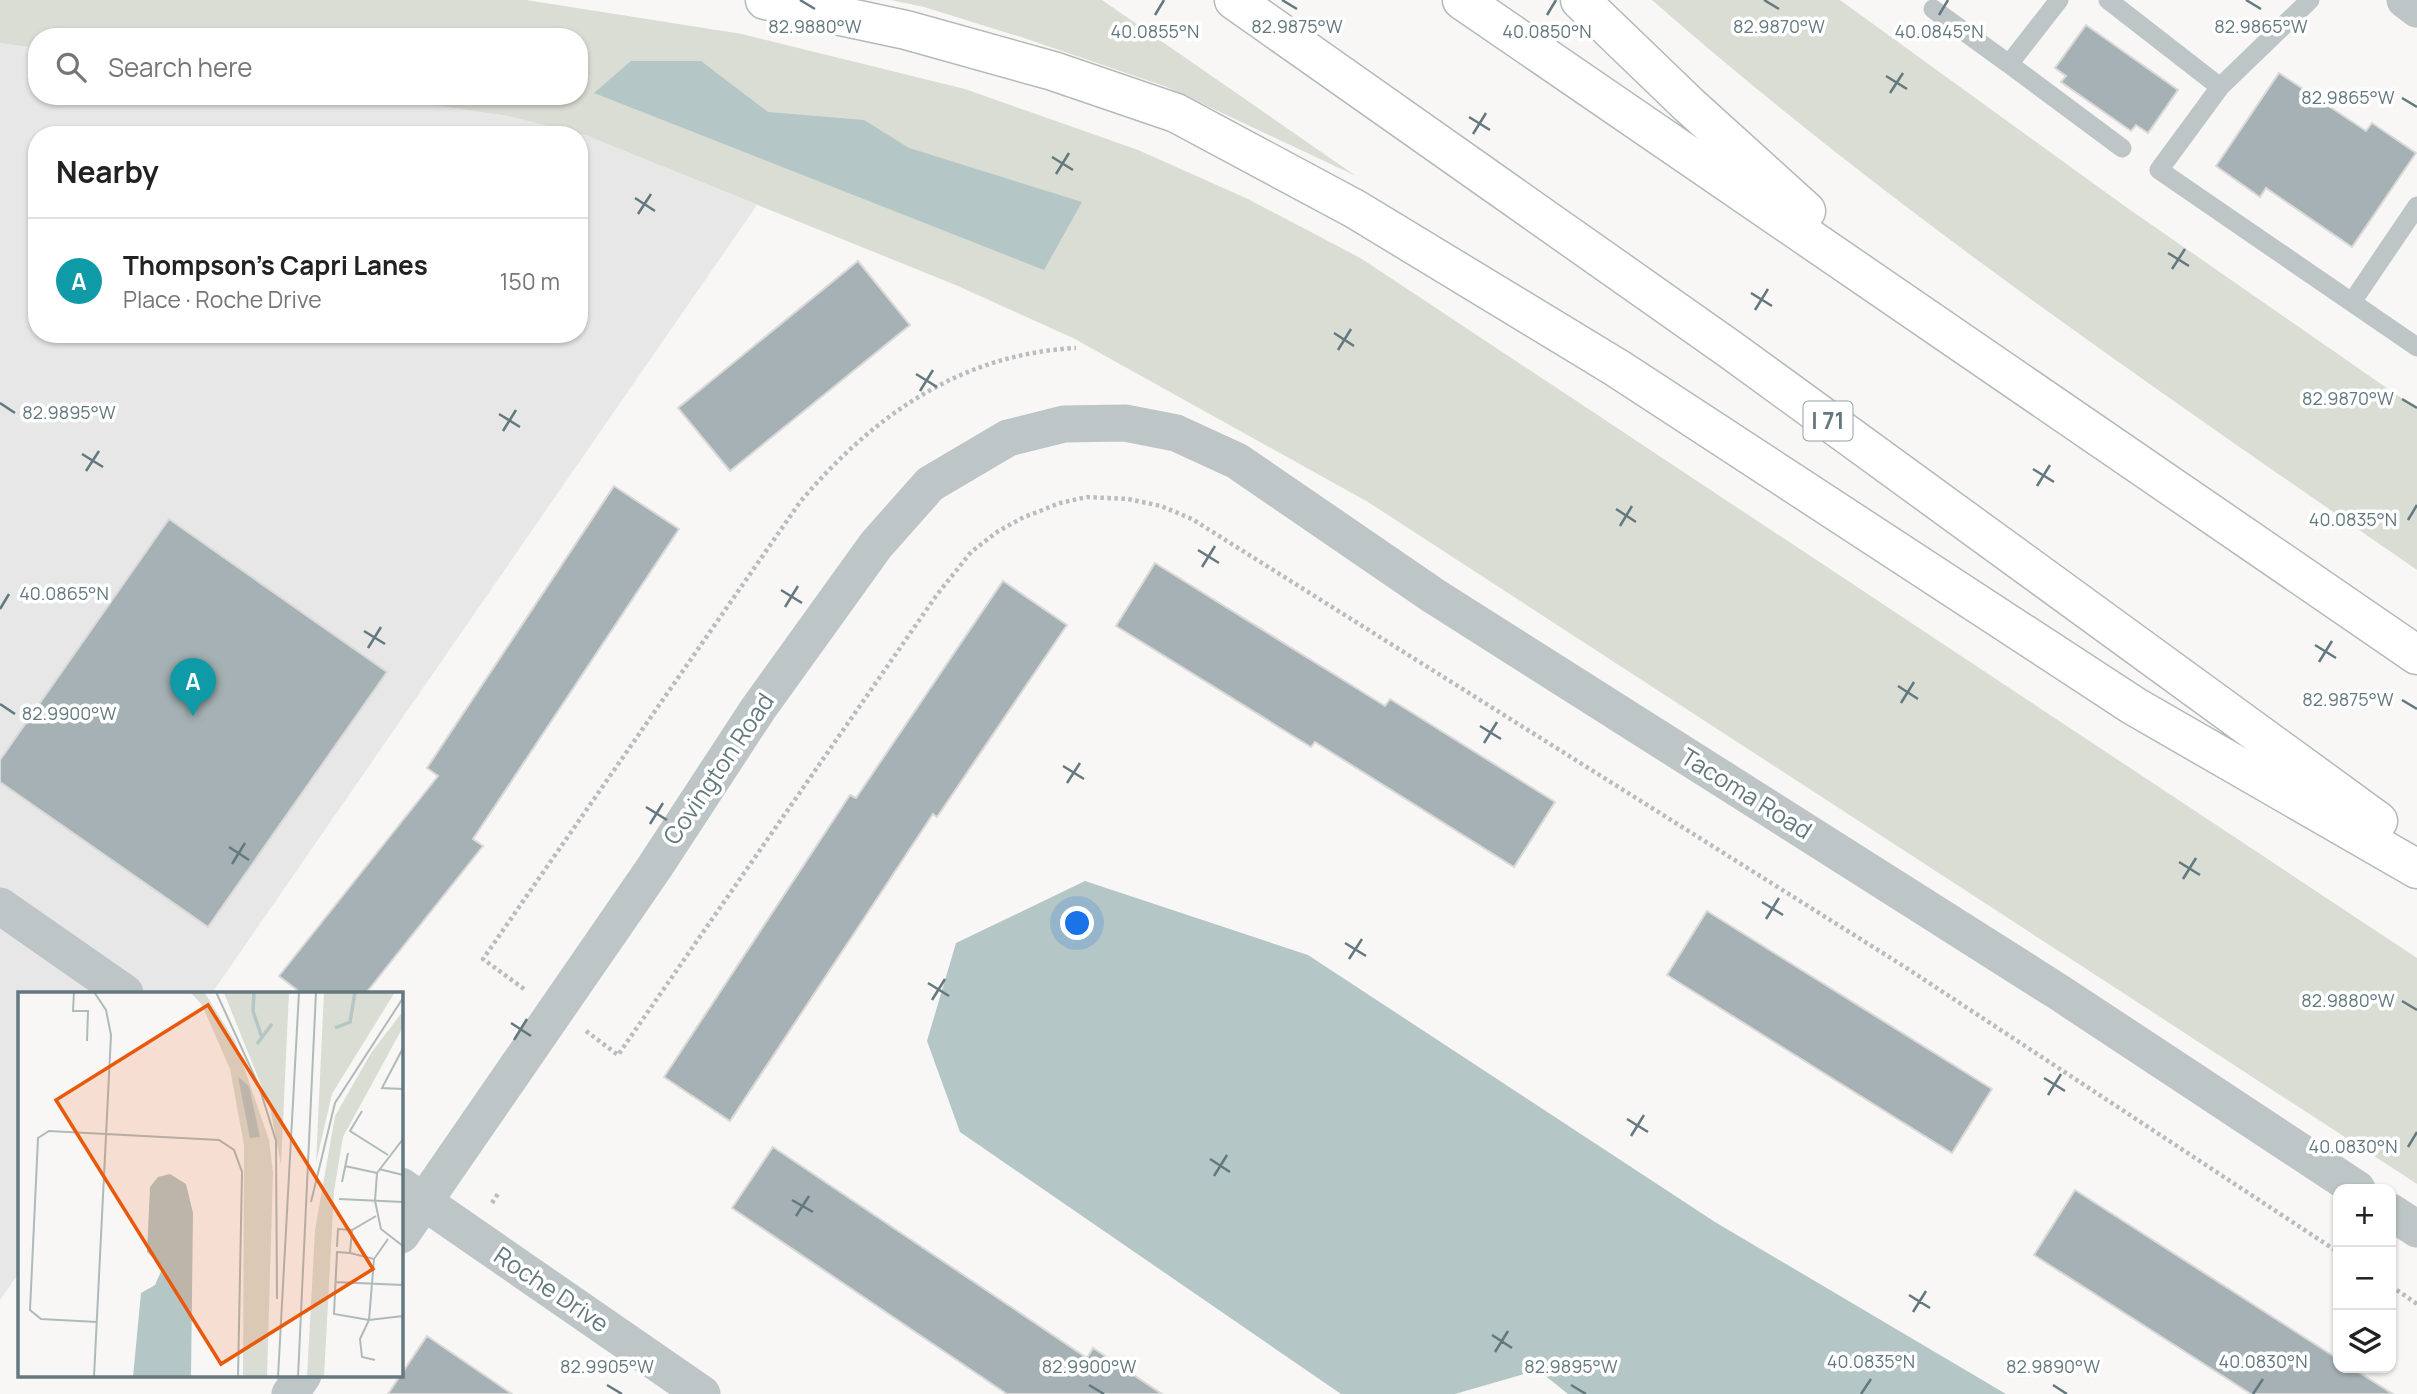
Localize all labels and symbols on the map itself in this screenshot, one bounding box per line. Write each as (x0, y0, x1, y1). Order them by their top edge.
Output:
text: 82.9880°W (768, 14, 862, 38)
text: 82.9875°W (1251, 14, 1343, 38)
text: 82.9870°W (1733, 14, 1825, 38)
text: 82.9865°W (2214, 14, 2308, 38)
text: 40.0855°N (1111, 19, 1199, 43)
text: 40.0850°N (1502, 19, 1592, 43)
text: 40.0845°N (1894, 19, 1984, 43)
text: 82.9865°W (2301, 85, 2395, 109)
text: 82.9870°W (2302, 386, 2394, 410)
text: 82.9895°W (22, 400, 116, 424)
road number: I 71 (1804, 402, 1853, 440)
text: 40.0835°N (2309, 507, 2397, 531)
text: 40.0865°N (19, 581, 109, 605)
pin: A (170, 658, 216, 716)
street label: Covington Road (655, 686, 781, 851)
text: 82.9875°W (2302, 687, 2394, 711)
text: 82.9900°W (22, 701, 116, 725)
street label: Tacoma Road (1675, 739, 1818, 846)
your location (1060, 906, 1094, 940)
text: 82.9880°W (2301, 988, 2395, 1012)
inset map (18, 992, 402, 1376)
text: 40.0830°N (2309, 1134, 2397, 1158)
street label: Roche Drive (488, 1238, 616, 1339)
text: 40.0835°N (1827, 1349, 1915, 1373)
text: 40.0830°N (2219, 1349, 2307, 1373)
text: 82.9905°W (560, 1354, 654, 1378)
text: 82.9900°W (1042, 1354, 1136, 1378)
text: 82.9895°W (1524, 1354, 1618, 1378)
text: 82.9890°W (2006, 1354, 2100, 1378)

